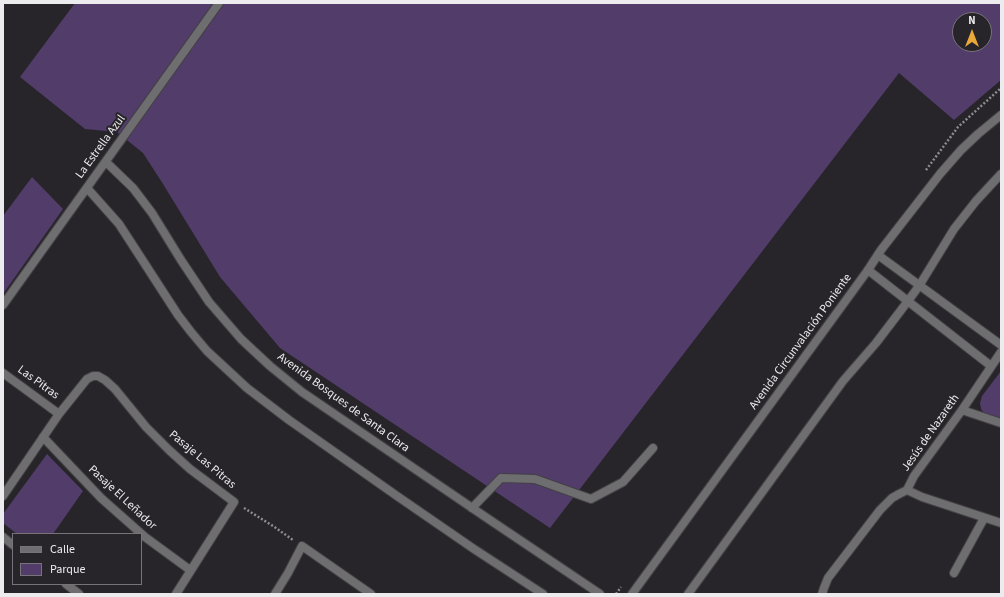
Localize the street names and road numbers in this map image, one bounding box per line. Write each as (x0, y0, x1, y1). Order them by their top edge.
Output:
street label: La Estrella Azul (73, 112, 129, 182)
street label: Avenida Circunvalación Poniente (747, 271, 855, 413)
street label: Avenida Bosques de Santa Clara (274, 350, 412, 456)
street label: Las Pitras (14, 363, 62, 403)
street label: Jesús de Nazareth (899, 392, 963, 474)
street label: Pasaje Las Pitras (166, 428, 238, 492)
street label: Pasaje El Leñador (85, 463, 159, 533)

